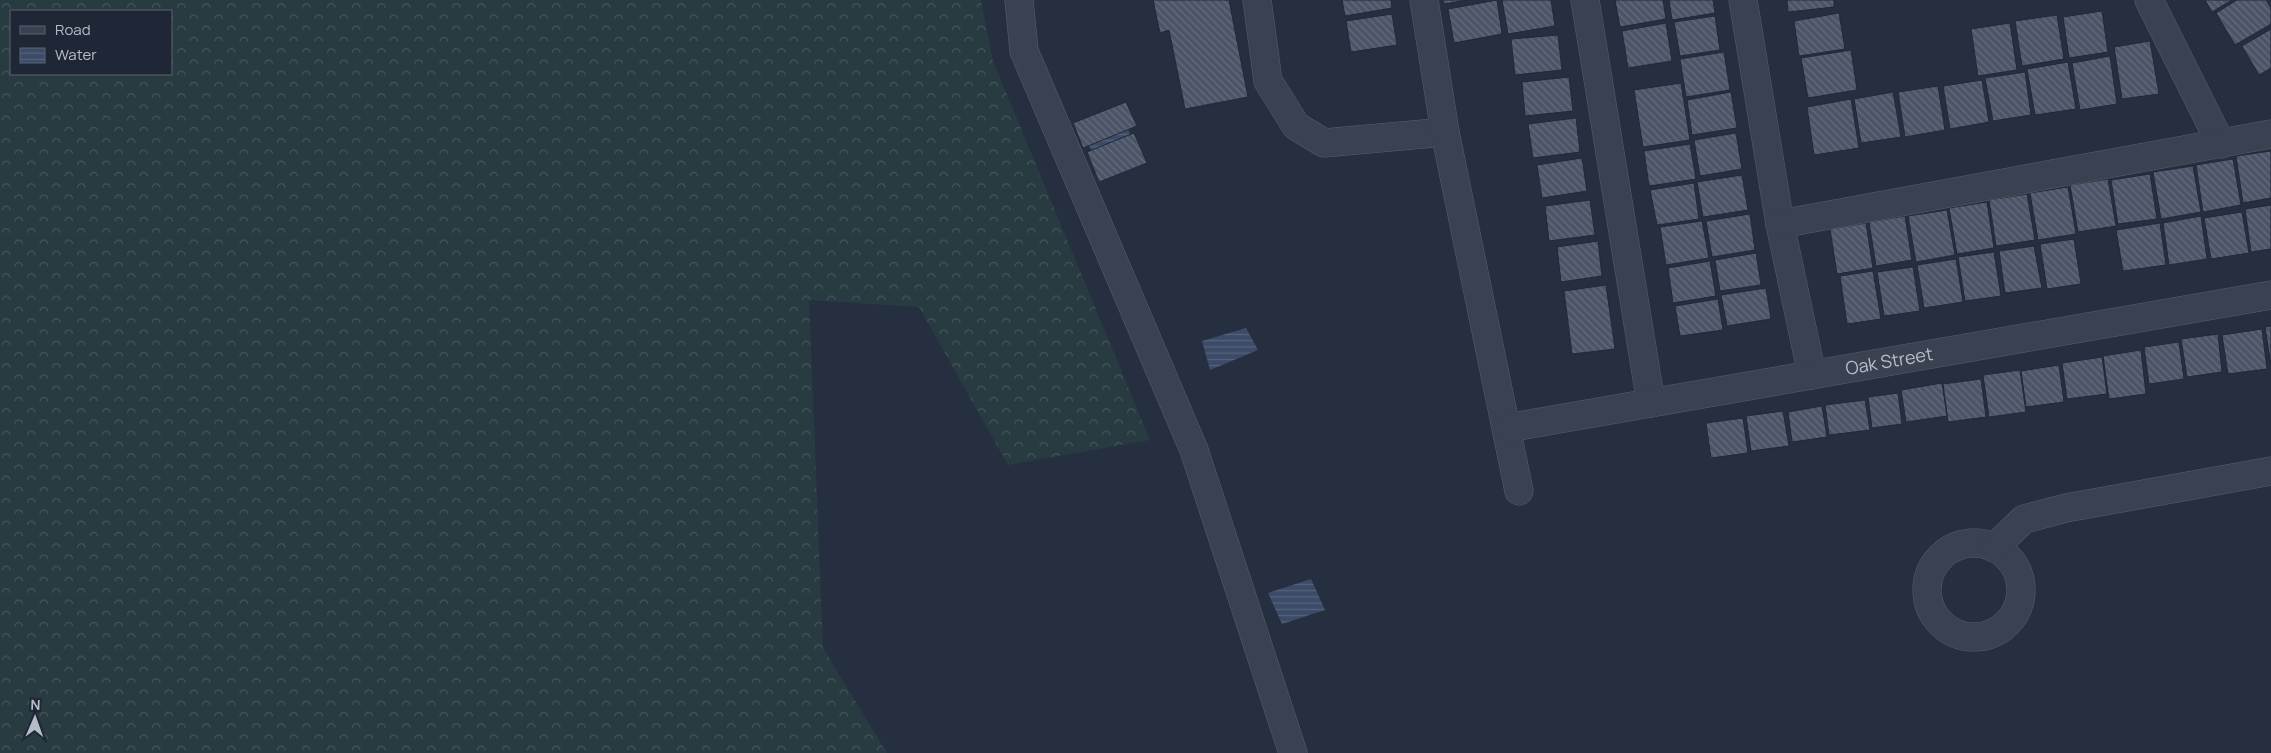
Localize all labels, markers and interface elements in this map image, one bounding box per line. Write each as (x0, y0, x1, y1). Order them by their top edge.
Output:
legend (10, 10, 172, 75)
text: Road (55, 19, 91, 40)
text: Water (55, 44, 97, 65)
street label: Oak Street (1843, 341, 1935, 380)
north arrow (10, 693, 60, 743)
text: N (30, 695, 41, 714)

